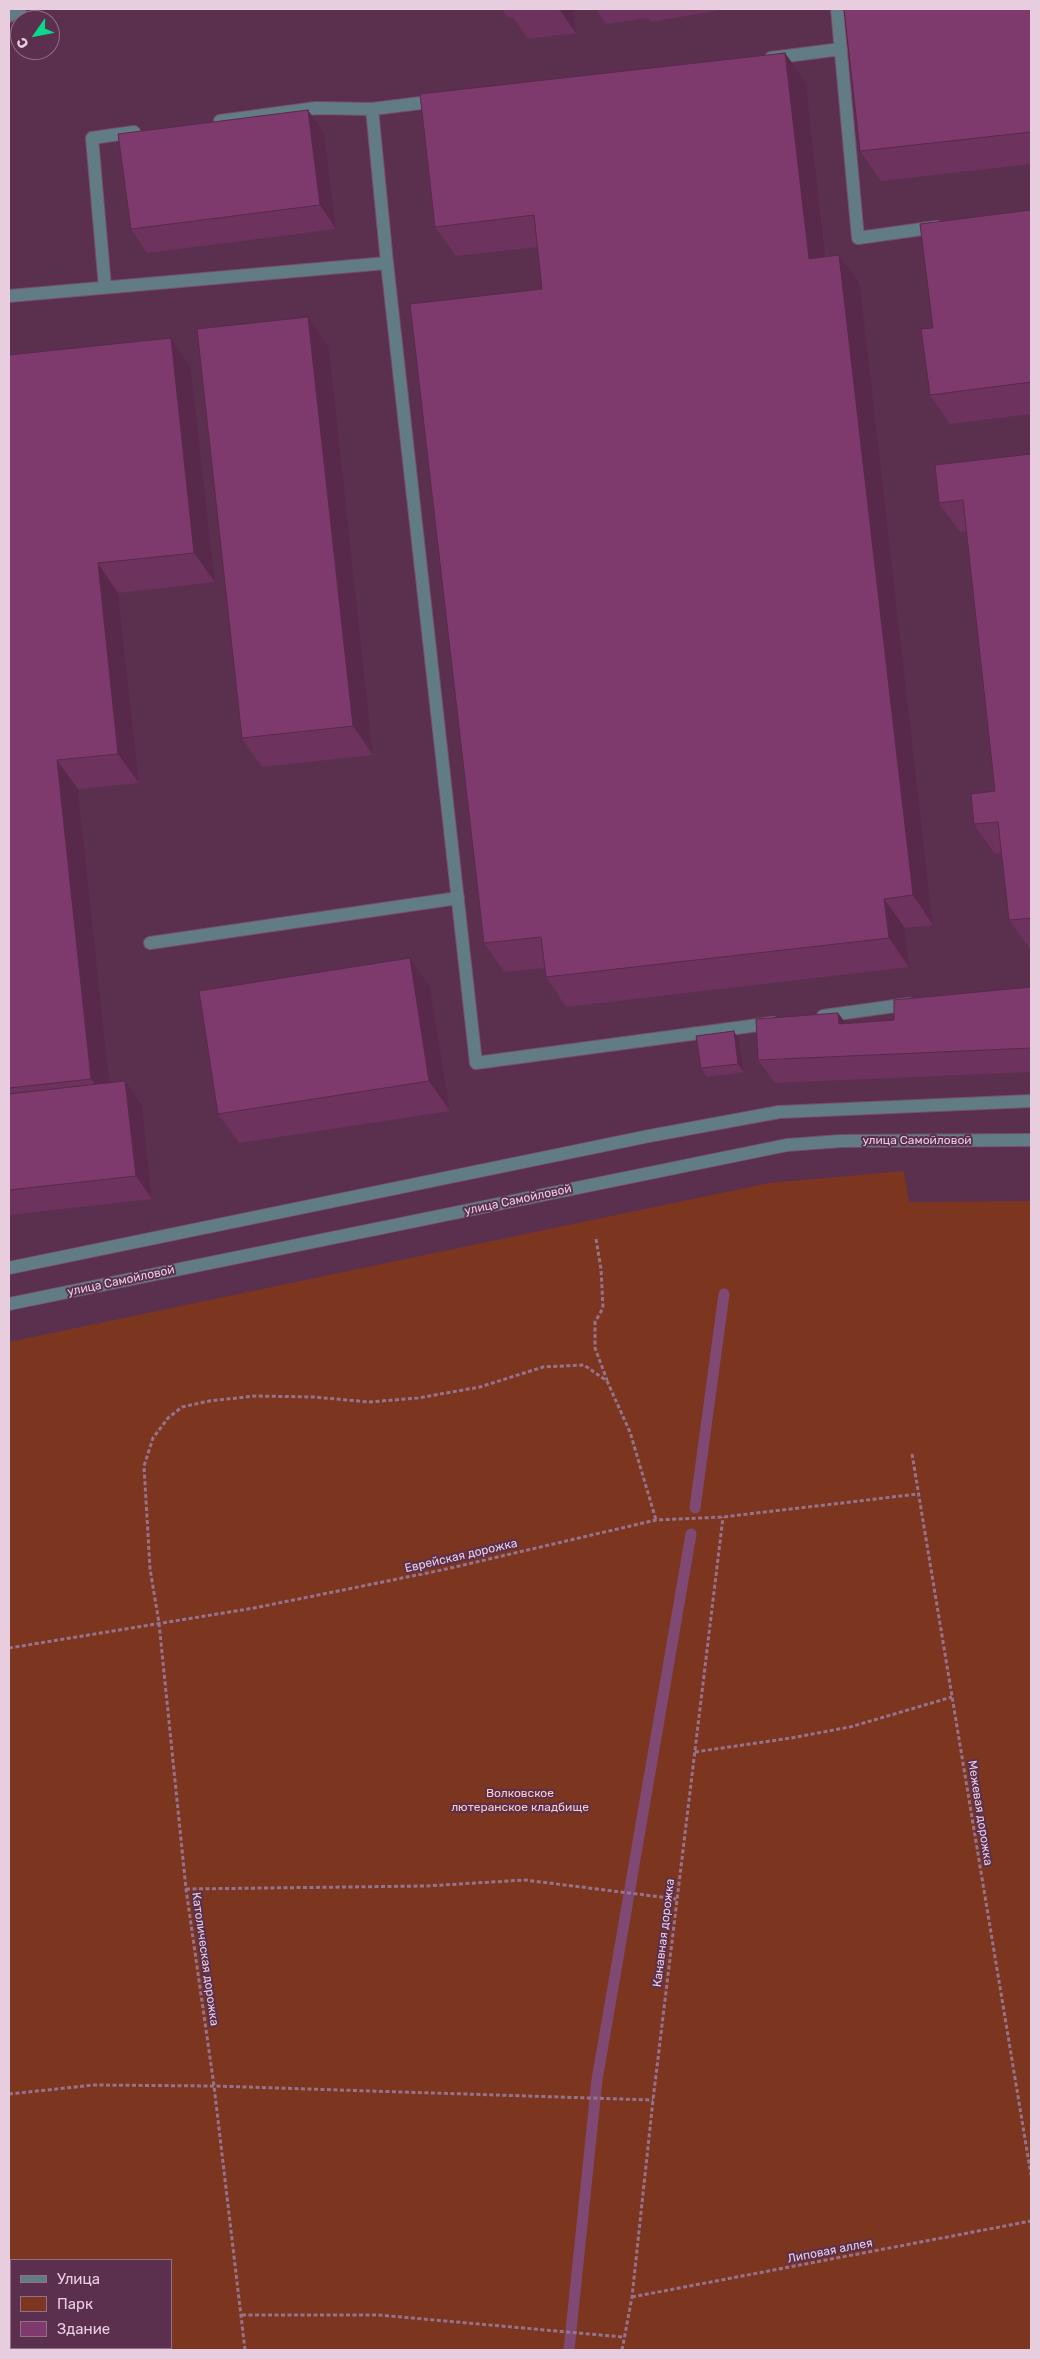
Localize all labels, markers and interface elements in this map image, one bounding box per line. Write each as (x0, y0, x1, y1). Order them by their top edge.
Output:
north arrow (10, 10, 60, 60)
text: С (13, 34, 33, 52)
street label: улица Самойловой (862, 1134, 972, 1148)
street label: улица Самойловой (463, 1182, 573, 1218)
street label: улица Самойловой (66, 1263, 176, 1299)
street label: Еврейская дорожка (403, 1536, 519, 1576)
street label: Межевая дорожка (965, 1759, 995, 1867)
park label: Волковское лютеранское кладбище (451, 1787, 589, 1815)
street label: Канавная дорожка (650, 1878, 678, 1988)
street label: Католическая дорожка (188, 1891, 222, 2027)
street label: Липовая аллея (786, 2236, 874, 2266)
legend (10, 2259, 172, 2349)
text: Улица (57, 2270, 100, 2288)
text: Парк (57, 2295, 93, 2313)
text: Здание (57, 2320, 110, 2338)

